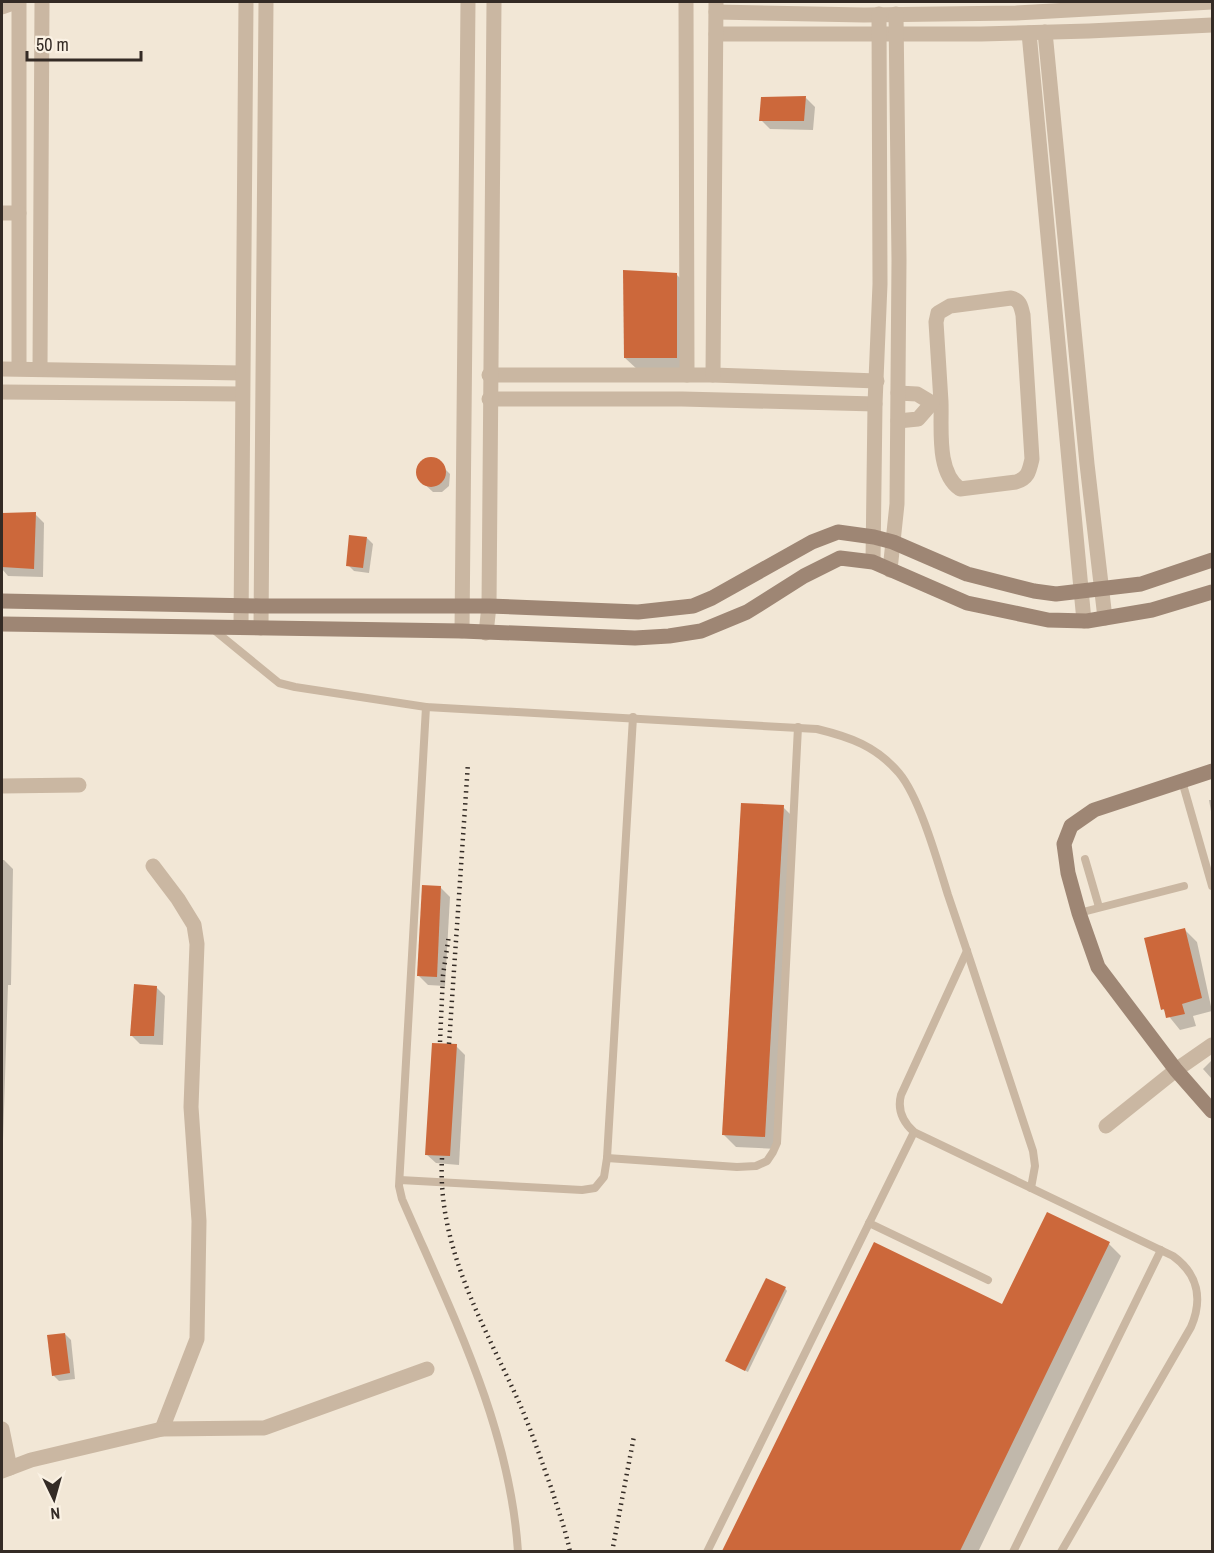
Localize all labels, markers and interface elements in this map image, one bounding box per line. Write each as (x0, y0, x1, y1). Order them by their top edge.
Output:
scale bar (27, 24, 141, 62)
text: 50 m (36, 32, 69, 57)
north arrow (24, 1469, 84, 1529)
text: N (50, 1503, 61, 1525)

